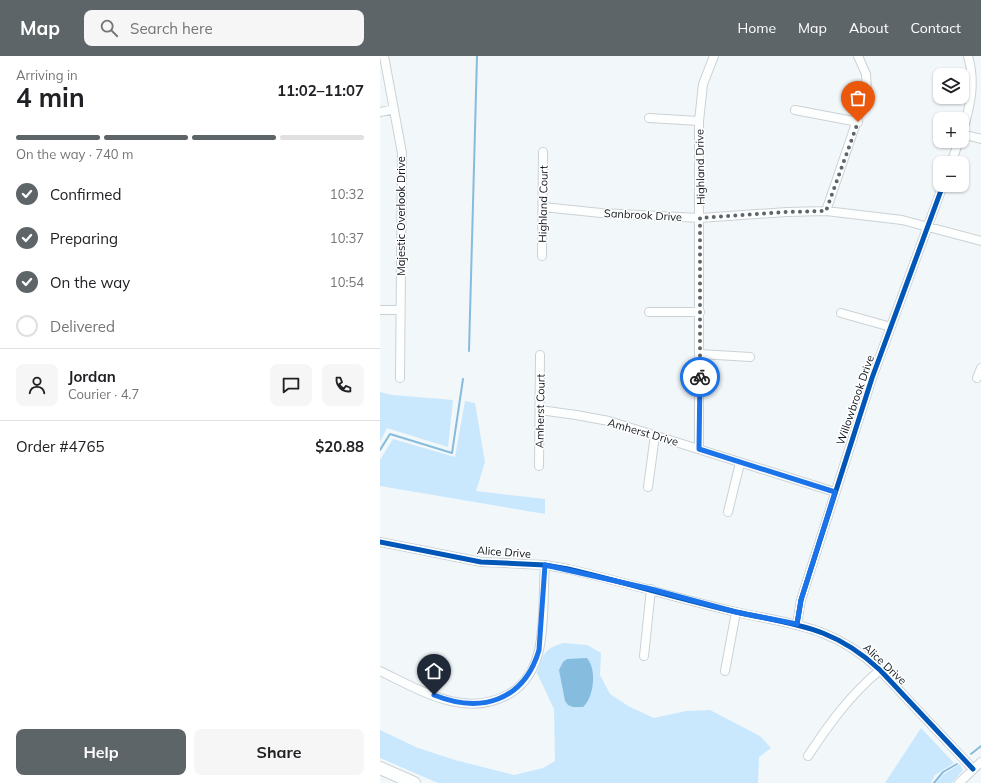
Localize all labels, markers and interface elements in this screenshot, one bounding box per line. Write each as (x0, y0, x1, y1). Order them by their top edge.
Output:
search box (84, 10, 364, 46)
text: Map (20, 16, 60, 40)
icon: search (98, 17, 120, 39)
text: Search here (130, 19, 213, 38)
text: Home (737, 19, 776, 37)
text: Map (798, 19, 827, 37)
text: About (849, 19, 889, 37)
text: Contact (911, 19, 961, 37)
text: Arriving in (16, 67, 78, 83)
map controls (933, 68, 969, 192)
button: layers (933, 68, 969, 104)
text: 4 min (16, 81, 85, 114)
text: 11:02–11:07 (277, 81, 364, 100)
pin (841, 81, 875, 122)
icon: bag (847, 87, 869, 109)
button: + (933, 112, 969, 148)
street label: Highland Drive (692, 129, 708, 205)
text: On the way · 740 m (16, 146, 133, 162)
street label: Majestic Overlook Drive (394, 156, 408, 276)
button: − (933, 156, 969, 192)
street label: Highland Court (535, 165, 551, 243)
icon: check (16, 183, 38, 205)
text: Confirmed (50, 185, 121, 204)
text: 10:32 (330, 186, 364, 202)
street label: Sanbrook Drive (604, 206, 682, 224)
icon: check (16, 227, 38, 249)
text: Preparing (50, 229, 118, 248)
text: 10:37 (330, 230, 364, 246)
icon: check (16, 271, 38, 293)
text: On the way (50, 273, 130, 292)
text: 10:54 (330, 274, 364, 290)
text: Delivered (50, 317, 115, 336)
street label: Willowbrook Drive (833, 353, 877, 447)
courier (680, 357, 720, 397)
button: person (16, 364, 58, 406)
button: chat (270, 364, 312, 406)
button: phone (322, 364, 364, 406)
icon: bike (689, 366, 711, 388)
text: Jordan (68, 367, 116, 386)
street label: Amherst Court (532, 374, 548, 448)
text: Courier · 4.7 (68, 386, 139, 402)
street label: Amherst Drive (606, 415, 680, 449)
text: Order #4765 (16, 437, 104, 456)
text: $20.88 (315, 437, 364, 456)
street label: Alice Drive (477, 543, 531, 561)
street label: Alice Drive (860, 640, 910, 688)
pin (417, 654, 451, 695)
icon: home (423, 660, 445, 682)
button: Help (16, 729, 186, 775)
button: Share (194, 729, 364, 775)

